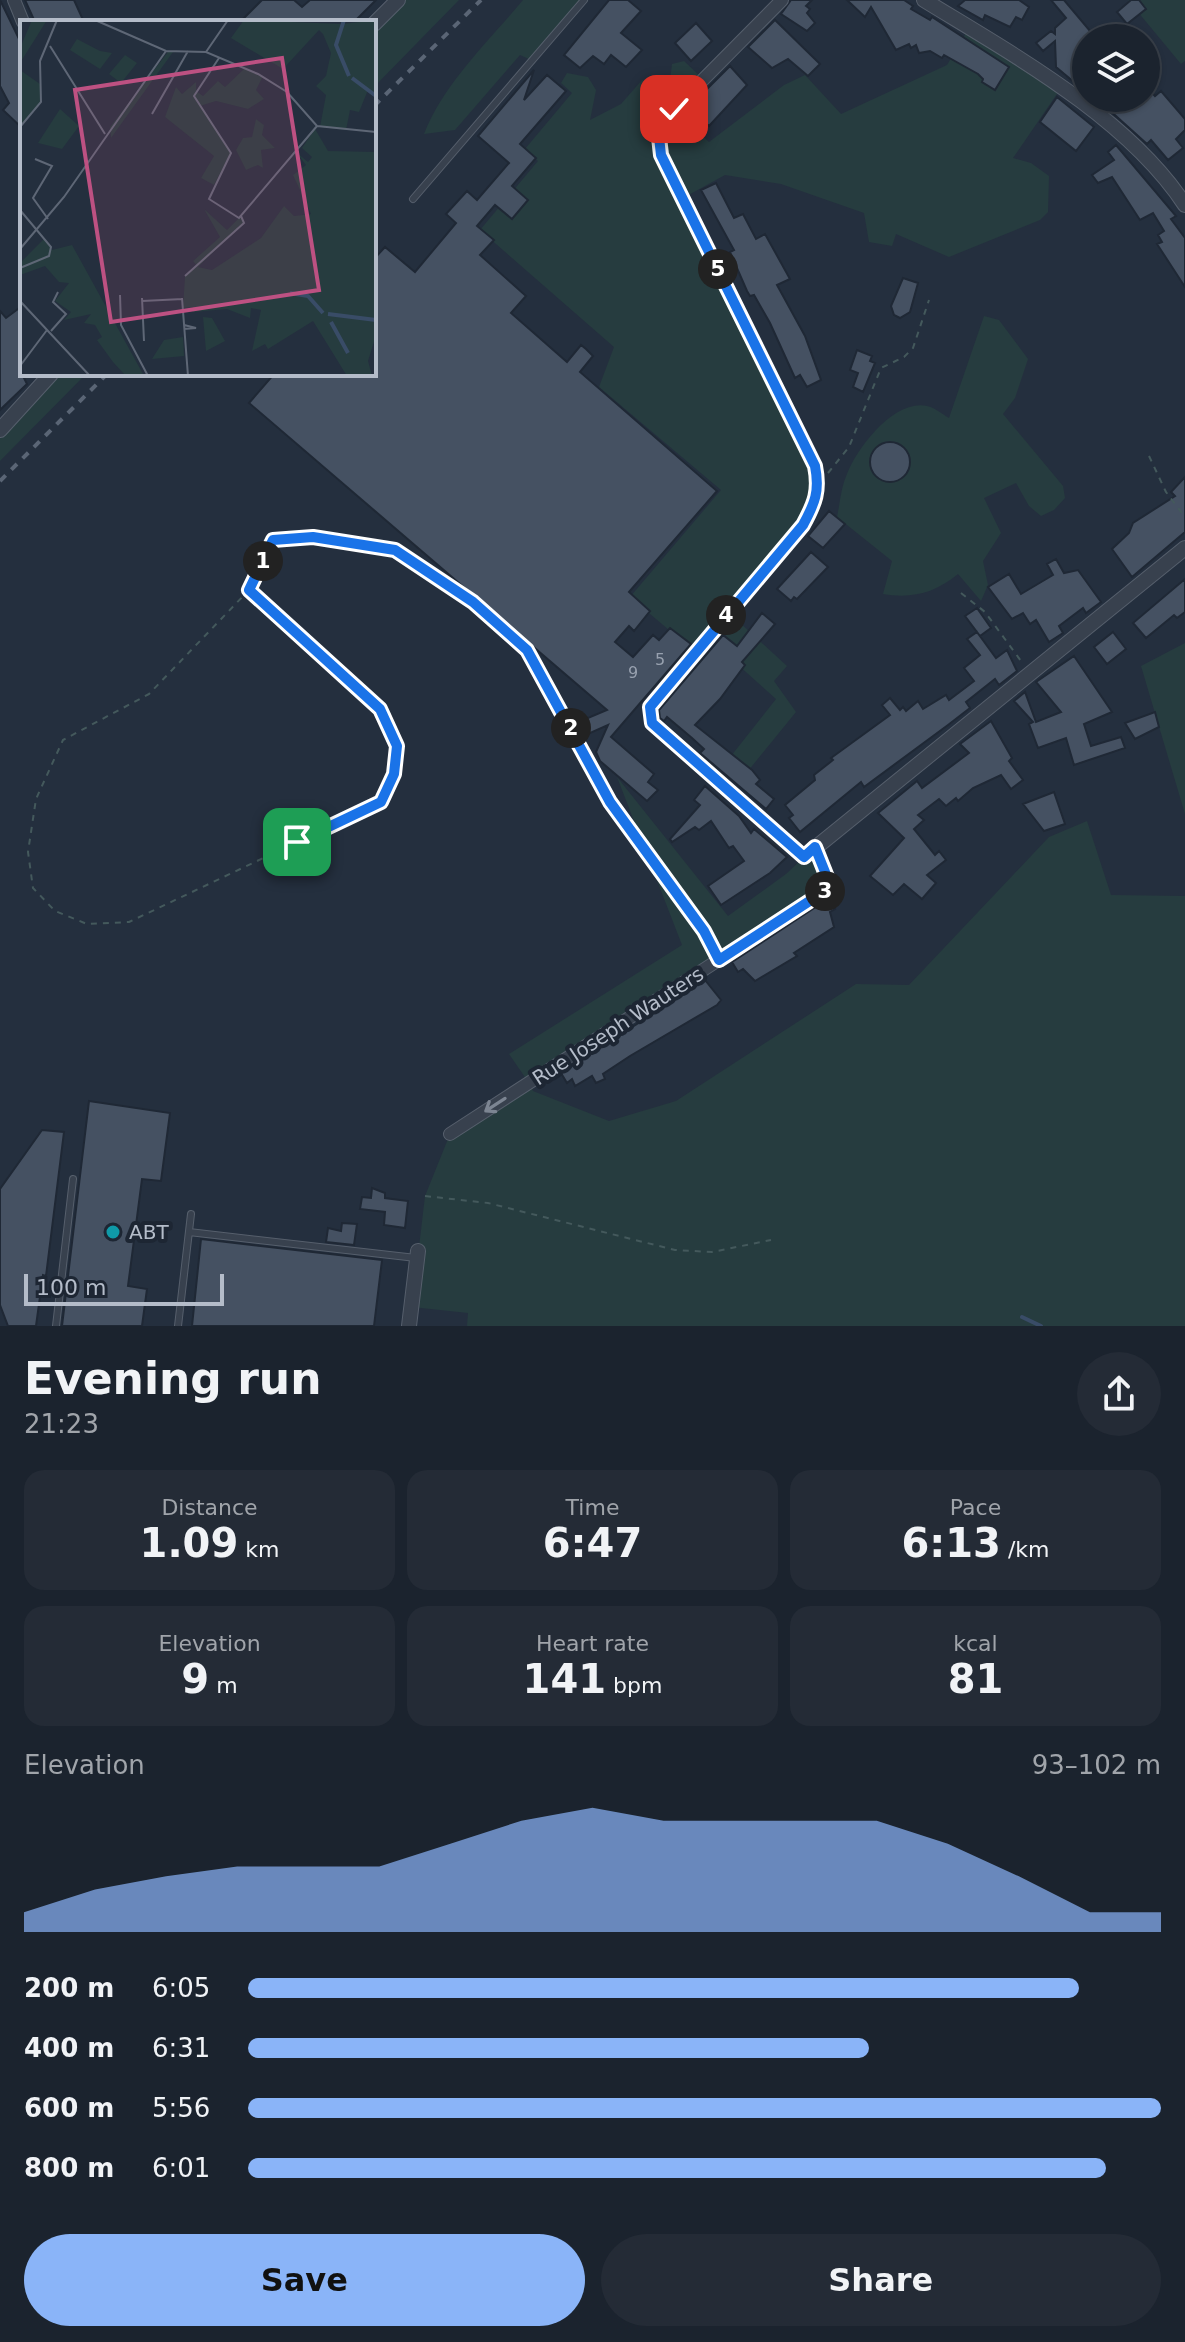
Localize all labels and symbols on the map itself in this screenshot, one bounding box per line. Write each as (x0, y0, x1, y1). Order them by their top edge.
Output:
inset map (20, 20, 376, 376)
pin (640, 75, 708, 143)
pin: 5 (698, 249, 738, 289)
pin: 1 (243, 541, 283, 581)
pin: 4 (706, 595, 746, 635)
house number: 5 (655, 650, 665, 669)
house number: 9 (628, 663, 638, 682)
pin: 2 (551, 708, 591, 748)
pin (263, 808, 331, 876)
pin: 3 (805, 871, 845, 911)
street label: Rue Joseph Wauters (528, 962, 708, 1090)
one-way arrow (484, 1097, 506, 1114)
place label: ABT (129, 1220, 169, 1244)
marker: ABT (104, 1223, 122, 1241)
scale bar (24, 1270, 224, 1306)

